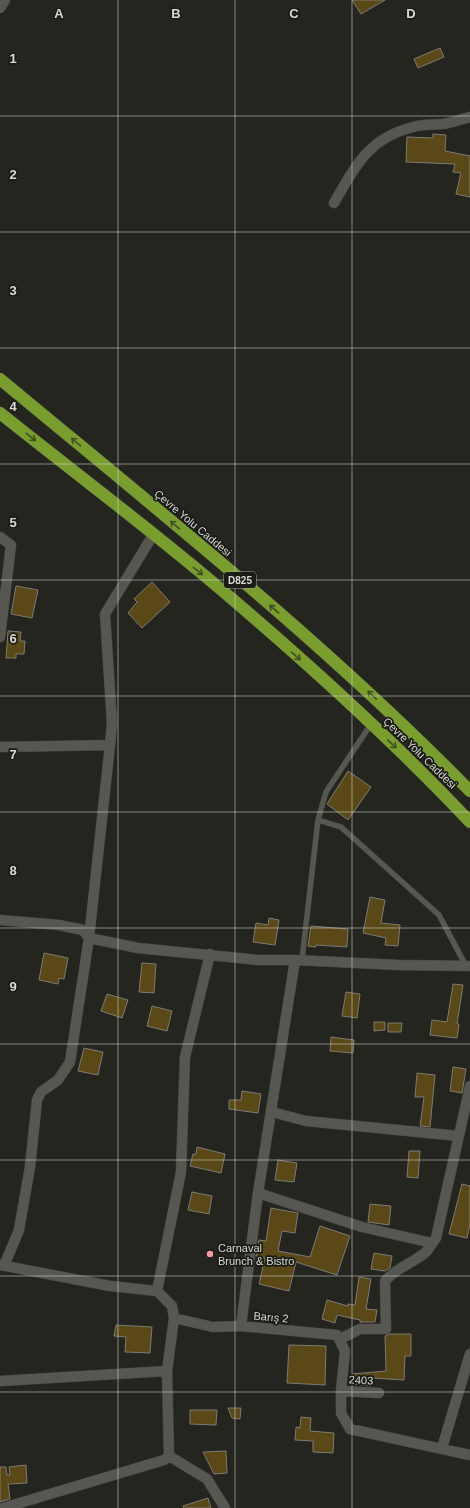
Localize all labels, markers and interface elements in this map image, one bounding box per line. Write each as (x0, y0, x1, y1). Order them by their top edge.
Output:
text: A (54, 6, 64, 21)
text: B (171, 6, 181, 21)
text: C (289, 6, 299, 21)
text: D (406, 6, 416, 21)
text: 1 (9, 51, 17, 66)
text: 2 (9, 167, 17, 182)
text: 3 (9, 283, 17, 298)
text: 4 (9, 399, 17, 414)
one-way arrow (25, 433, 36, 442)
one-way arrow (70, 437, 81, 446)
street label: Çevre Yolu Caddesi (152, 487, 234, 559)
text: 5 (9, 515, 17, 530)
one-way arrow (170, 521, 181, 530)
one-way arrow (193, 566, 203, 575)
road number: D825 (224, 572, 256, 588)
one-way arrow (269, 605, 280, 614)
text: 6 (9, 631, 17, 646)
one-way arrow (291, 651, 301, 660)
one-way arrow (367, 690, 377, 700)
street label: Çevre Yolu Caddesi (381, 715, 459, 791)
one-way arrow (387, 739, 397, 748)
text: 7 (9, 747, 17, 762)
text: 8 (9, 863, 17, 878)
text: 9 (9, 979, 17, 994)
place label: Carnaval Brunch & Bistro (218, 1242, 294, 1267)
marker: Carnaval Brunch & Bistro (205, 1249, 215, 1259)
street label: Barış 2 (253, 1310, 289, 1324)
street label: 2403 (348, 1373, 374, 1387)

